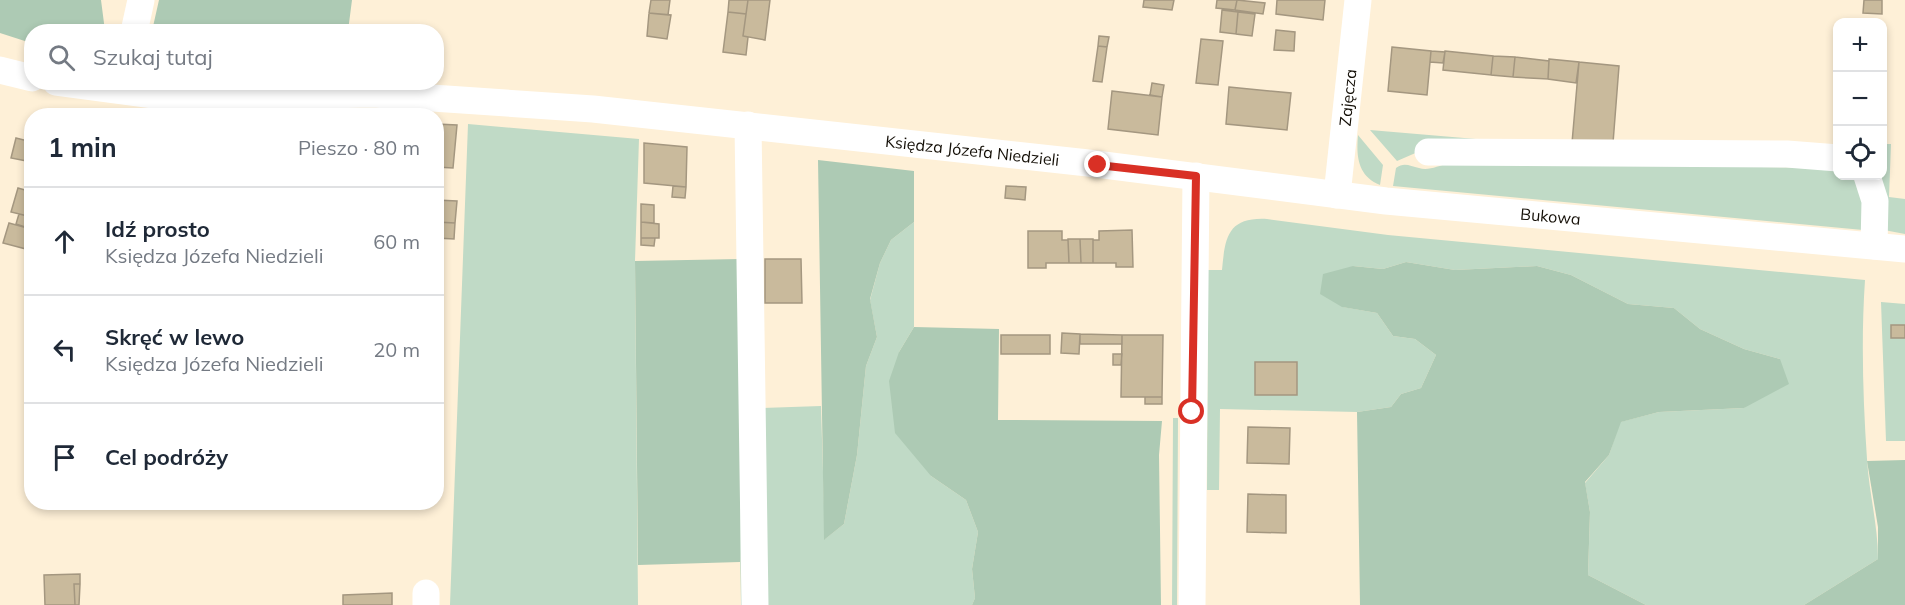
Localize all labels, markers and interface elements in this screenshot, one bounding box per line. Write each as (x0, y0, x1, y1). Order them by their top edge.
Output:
map controls (1833, 18, 1887, 180)
button: + (1833, 18, 1887, 72)
search box (24, 24, 444, 90)
icon: search (45, 41, 78, 74)
text: Szukaj tutaj (93, 43, 213, 71)
street label: Zajęcza (1334, 68, 1361, 127)
button: − (1833, 72, 1887, 126)
button: locate (1833, 126, 1887, 180)
text: 1 min (48, 131, 117, 164)
street label: Księdza Józefa Niedzieli (884, 131, 1060, 170)
text: Pieszo · 80 m (298, 135, 420, 160)
route end (1084, 151, 1110, 177)
street label: Bukowa (1519, 203, 1582, 229)
text: Idź prosto (105, 215, 210, 243)
icon: ahead (48, 225, 81, 258)
text: 60 m (373, 229, 420, 254)
text: Księdza Józefa Niedzieli (105, 243, 323, 268)
text: Skręć w lewo (105, 323, 244, 351)
icon: left (48, 333, 81, 366)
text: 20 m (373, 337, 420, 362)
text: Księdza Józefa Niedzieli (105, 351, 323, 376)
route start (1178, 398, 1204, 424)
icon: arrive (48, 441, 81, 474)
text: Cel podróży (105, 443, 228, 471)

